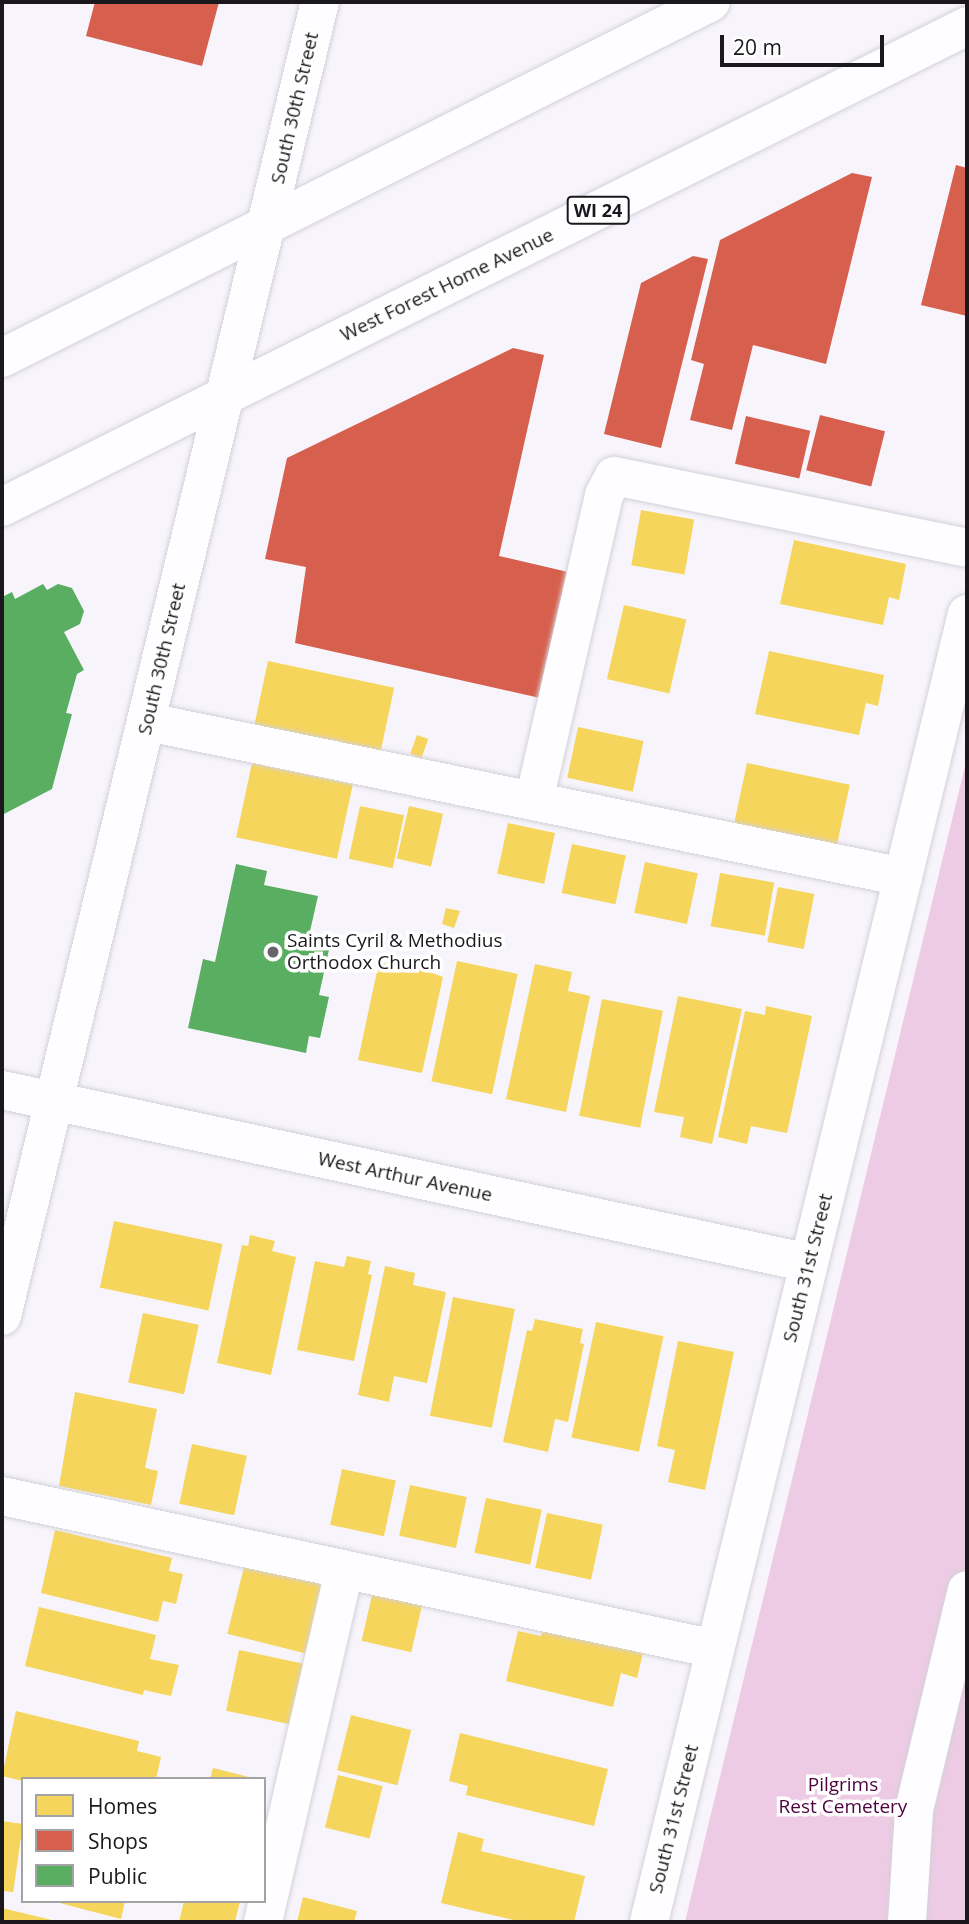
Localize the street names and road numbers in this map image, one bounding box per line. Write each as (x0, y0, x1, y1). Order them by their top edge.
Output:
street label: South 30th Street (266, 30, 324, 186)
road number: WI 24 (566, 196, 630, 224)
street label: West Forest Home Avenue (337, 223, 557, 347)
street label: South 30th Street (133, 581, 191, 737)
street label: West Arthur Avenue (316, 1147, 494, 1207)
street label: South 31st Street (779, 1191, 837, 1345)
street label: South 31st Street (645, 1742, 703, 1896)

